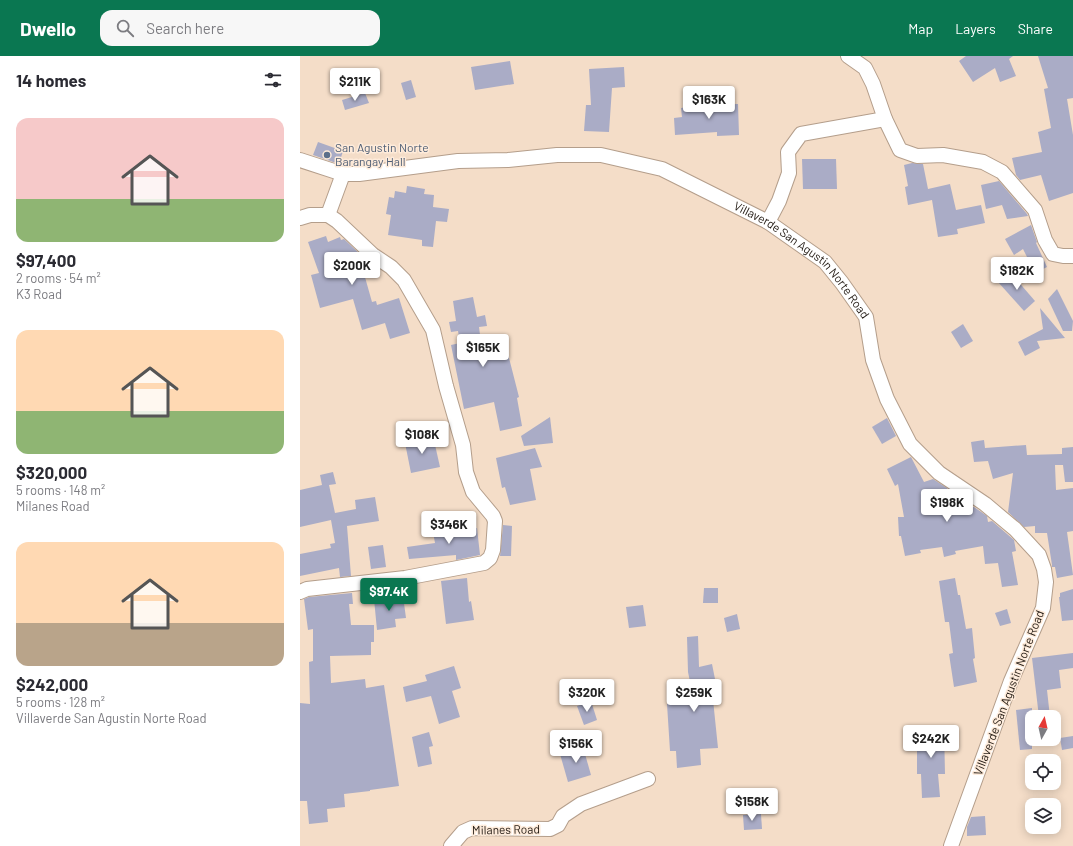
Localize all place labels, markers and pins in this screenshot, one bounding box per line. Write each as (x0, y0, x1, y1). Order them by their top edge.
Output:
pin: $211K (327, 68, 383, 102)
pin: $163K (681, 86, 737, 120)
place label: San Agustin Norte Barangay Hall (335, 140, 429, 168)
marker: San Agustin Norte Barangay Hall (322, 150, 332, 160)
pin: $200K (324, 252, 380, 286)
pin: $182K (989, 257, 1045, 291)
pin: $165K (455, 334, 511, 368)
pin: $108K (394, 421, 450, 455)
pin: $198K (919, 489, 975, 523)
pin: $346K (421, 511, 477, 545)
pin: $97.4K (356, 578, 422, 612)
pin: $320K (559, 679, 615, 713)
pin: $259K (666, 679, 722, 713)
pin: $242K (903, 725, 959, 759)
pin: $156K (548, 730, 604, 764)
pin: $158K (724, 788, 780, 822)

